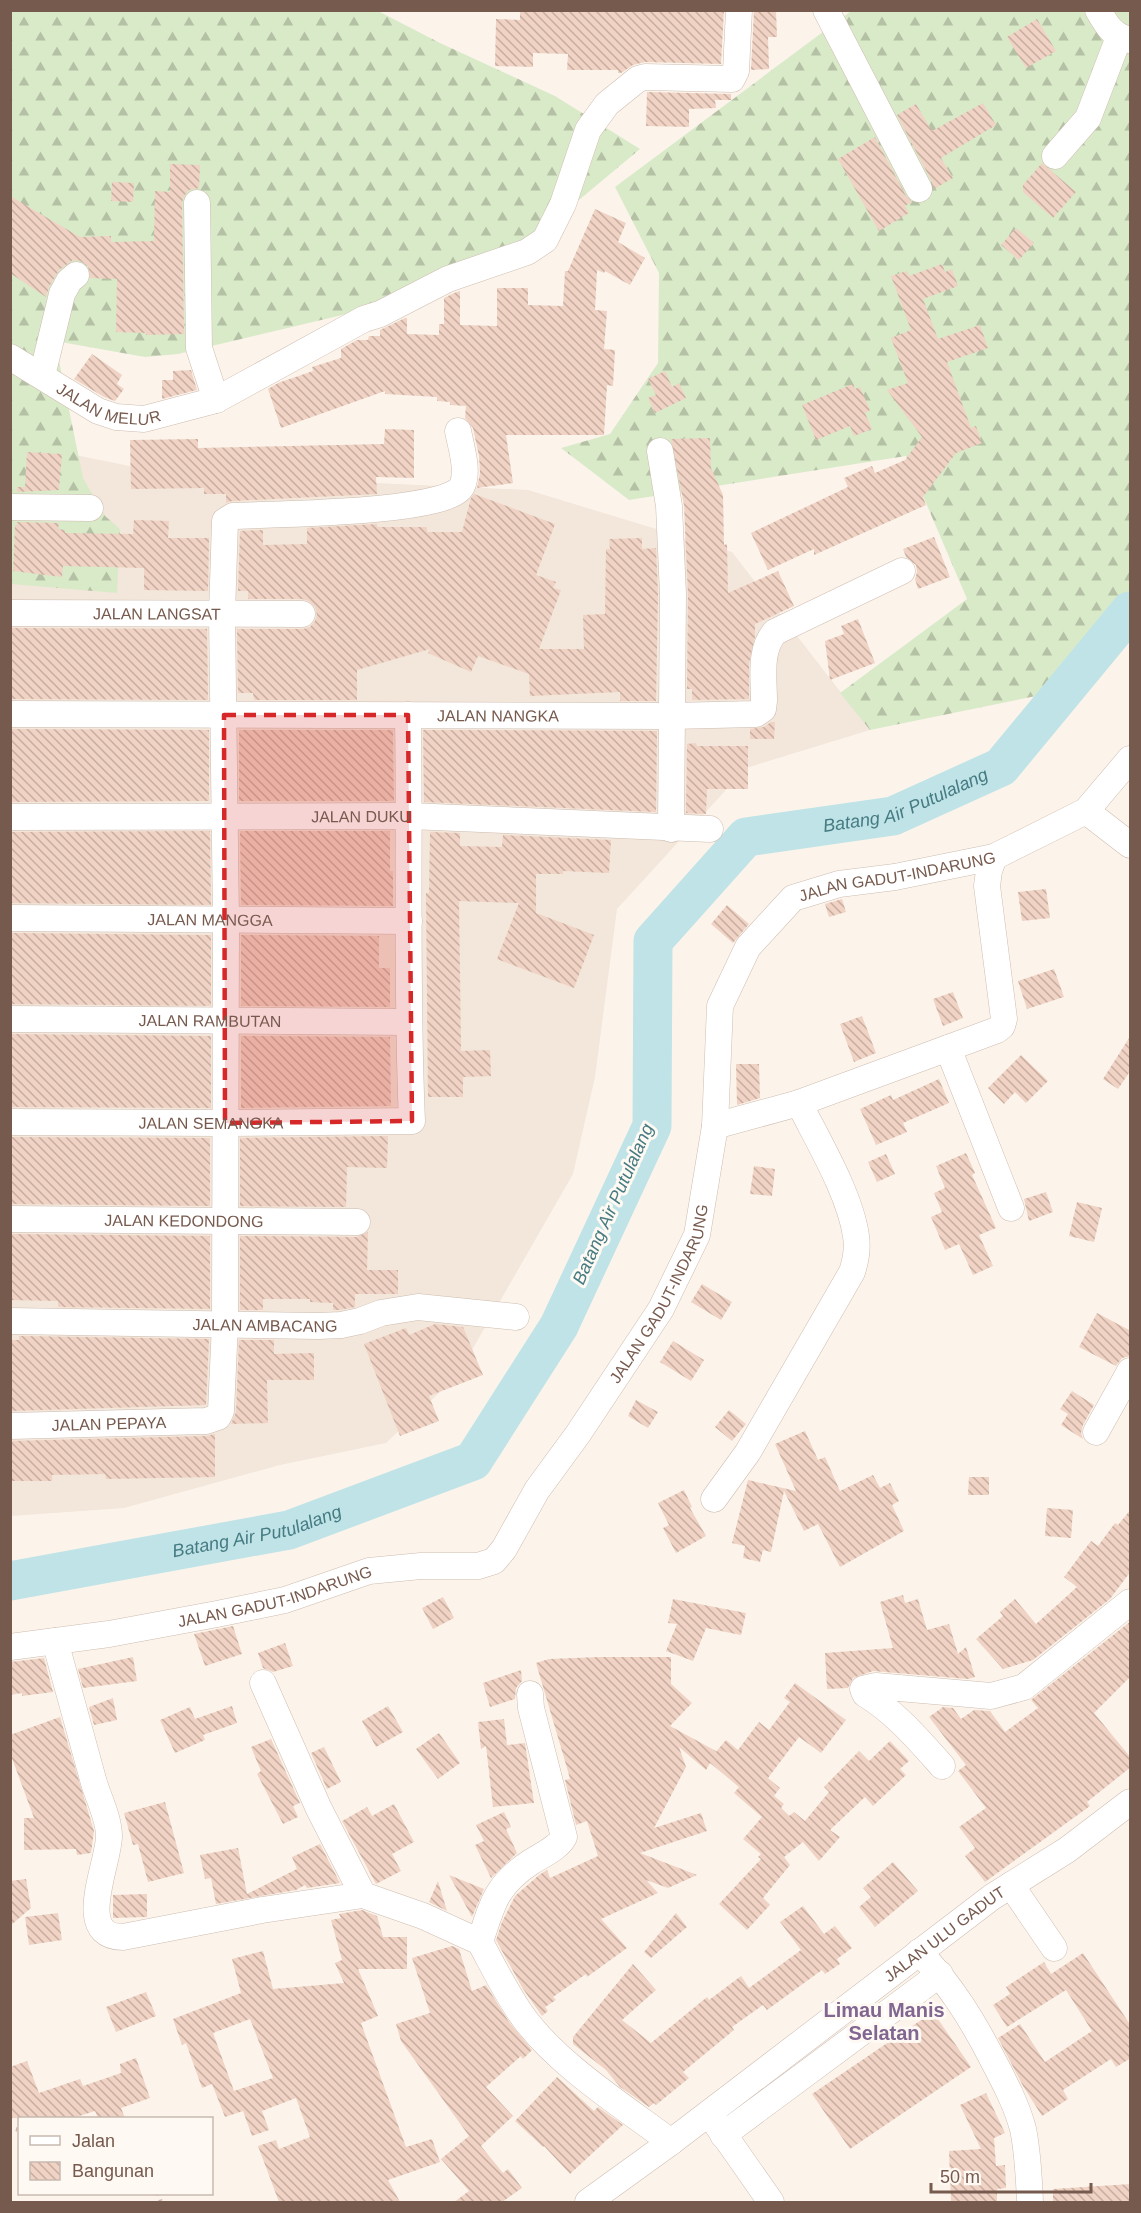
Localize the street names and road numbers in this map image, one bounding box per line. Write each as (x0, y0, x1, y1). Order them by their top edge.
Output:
street label: JALAN MELUR (54, 379, 162, 428)
street label: JALAN LANGSAT (93, 605, 221, 622)
street label: JALAN NANGKA (437, 707, 559, 724)
street label: JALAN DUKU (311, 807, 411, 825)
street label: JALAN GADUT-INDARUNG (797, 848, 997, 904)
street label: JALAN MANGGA (147, 911, 273, 928)
street label: JALAN RAMBUTAN (138, 1011, 282, 1030)
street label: JALAN SEMANGKA (138, 1114, 284, 1132)
street label: JALAN GADUT-INDARUNG (606, 1203, 710, 1386)
street label: JALAN KEDONDONG (104, 1211, 264, 1230)
street label: JALAN AMBACANG (192, 1315, 338, 1335)
street label: JALAN PEPAYA (51, 1414, 167, 1433)
street label: JALAN GADUT-INDARUNG (176, 1562, 374, 1630)
street label: JALAN ULU GADUT (881, 1883, 1008, 1985)

